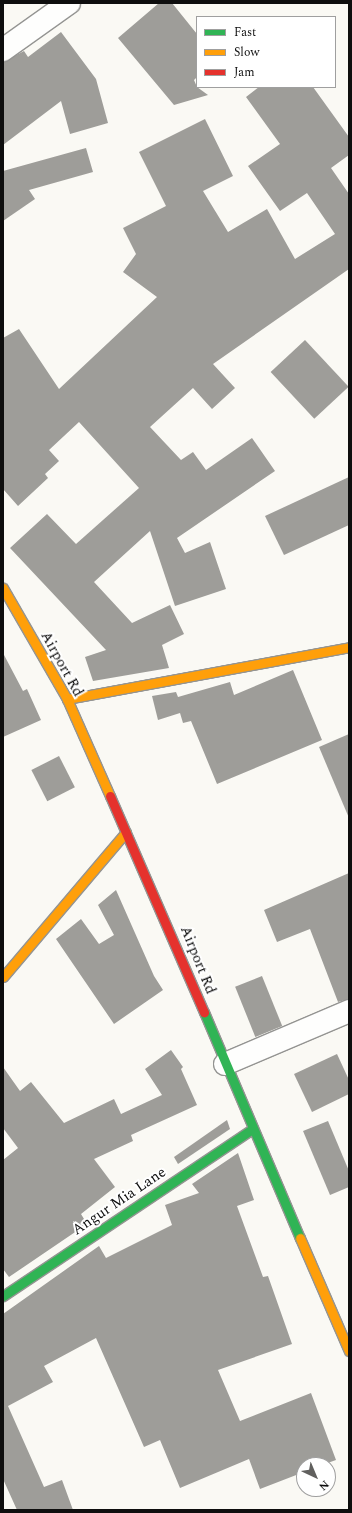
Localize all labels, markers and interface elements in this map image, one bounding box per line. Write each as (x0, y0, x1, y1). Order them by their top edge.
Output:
legend (196, 16, 336, 88)
text: Fast (234, 23, 256, 42)
text: Slow (234, 43, 259, 62)
text: Jam (234, 63, 255, 82)
street label: Airport Rd (37, 628, 87, 700)
street label: Airport Rd (176, 923, 220, 997)
street label: Angur Mia Lane (69, 1163, 169, 1239)
north arrow (296, 1457, 336, 1497)
text: N (315, 1476, 333, 1495)

